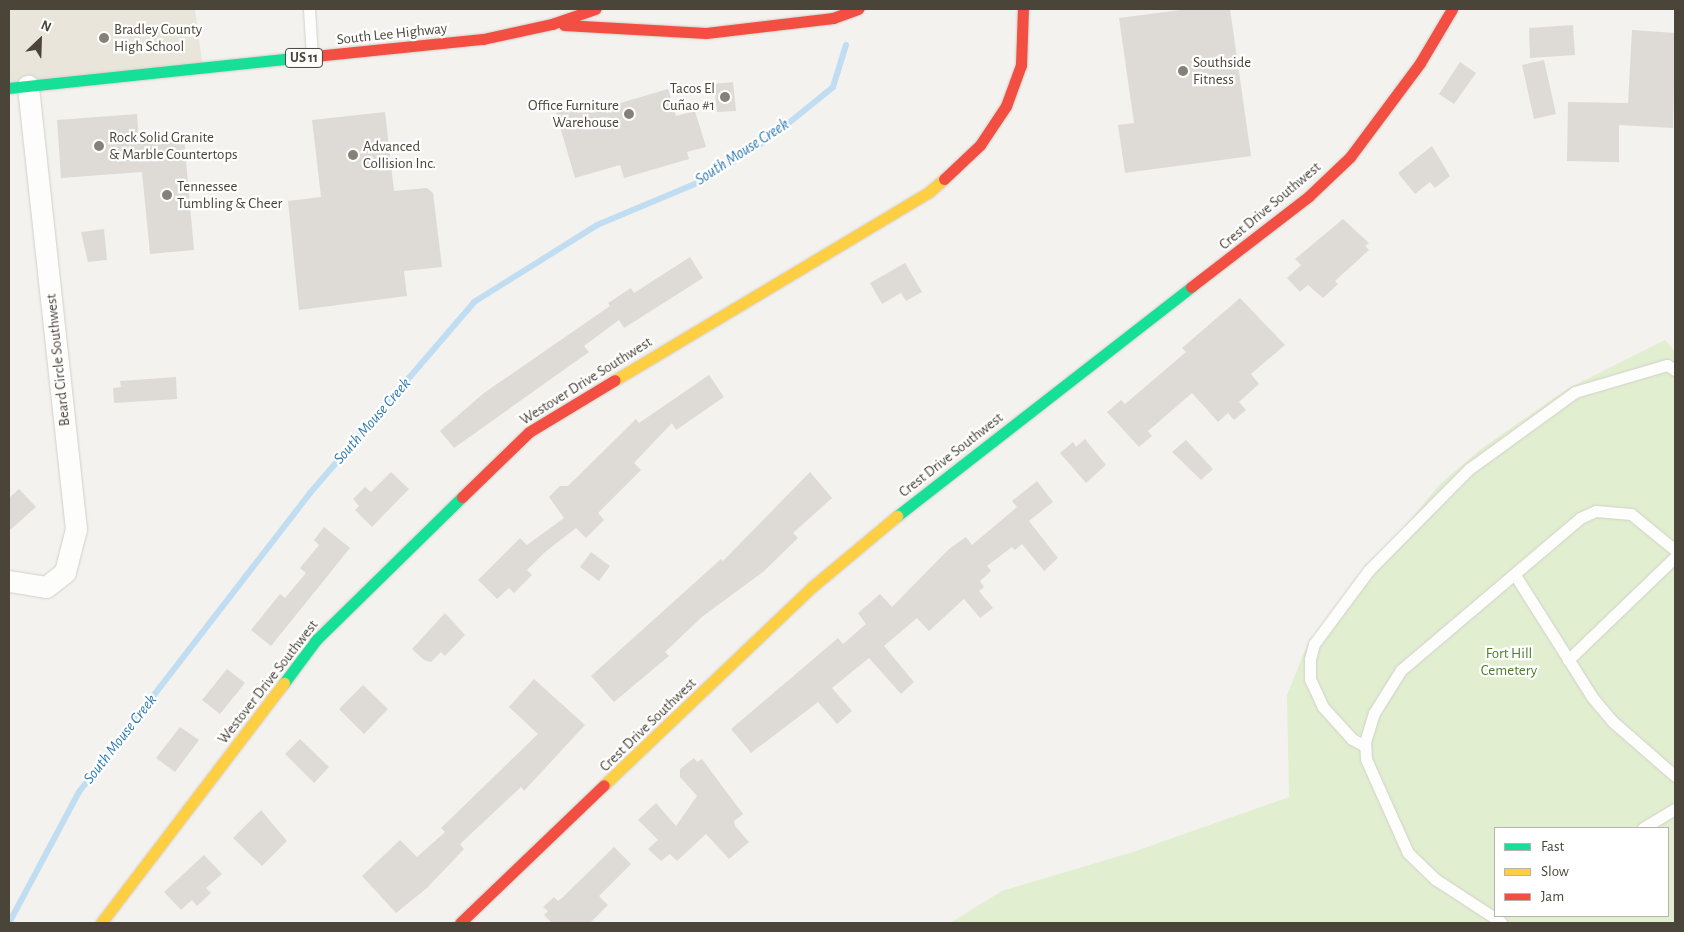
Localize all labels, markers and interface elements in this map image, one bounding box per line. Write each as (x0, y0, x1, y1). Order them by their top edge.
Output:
north arrow (15, 15, 65, 65)
text: N (39, 18, 53, 35)
street label: South Lee Highway (336, 19, 448, 49)
place label: Bradley County High School (114, 20, 202, 55)
marker: Bradley County High School (98, 32, 110, 44)
road number: US 11 (284, 46, 324, 70)
place label: Southside Fitness (1193, 53, 1251, 88)
marker: Southside Fitness (1177, 65, 1189, 77)
place label: Tacos El Cuñao #1 (663, 79, 715, 114)
marker: Tacos El Cuñao #1 (719, 91, 731, 103)
place label: Office Furniture Warehouse (528, 96, 619, 131)
marker: Office Furniture Warehouse (623, 108, 635, 120)
water label: South Mouse Creek (692, 115, 792, 189)
place label: Rock Solid Granite & Marble Countertops (109, 128, 238, 163)
place label: Advanced Collision Inc. (363, 137, 436, 172)
marker: Rock Solid Granite & Marble Countertops (93, 140, 105, 152)
marker: Advanced Collision Inc. (347, 149, 359, 161)
street label: Crest Drive Southwest (1216, 158, 1324, 254)
place label: Tennessee Tumbling & Cheer (177, 177, 282, 212)
marker: Tennessee Tumbling & Cheer (161, 189, 173, 201)
street label: Beard Circle Southwest (42, 293, 74, 427)
street label: Westover Drive Southwest (517, 333, 655, 429)
water label: South Mouse Creek (329, 374, 415, 468)
street label: Crest Drive Southwest (895, 409, 1007, 501)
street label: Westover Drive Southwest (214, 616, 322, 748)
park label: Fort Hill Cemetery (1481, 644, 1537, 679)
street label: Crest Drive Southwest (596, 674, 700, 776)
water label: South Mouse Creek (79, 691, 161, 787)
legend (1494, 827, 1669, 917)
text: Fast (1541, 839, 1564, 854)
text: Slow (1541, 864, 1569, 879)
text: Jam (1541, 889, 1564, 904)

